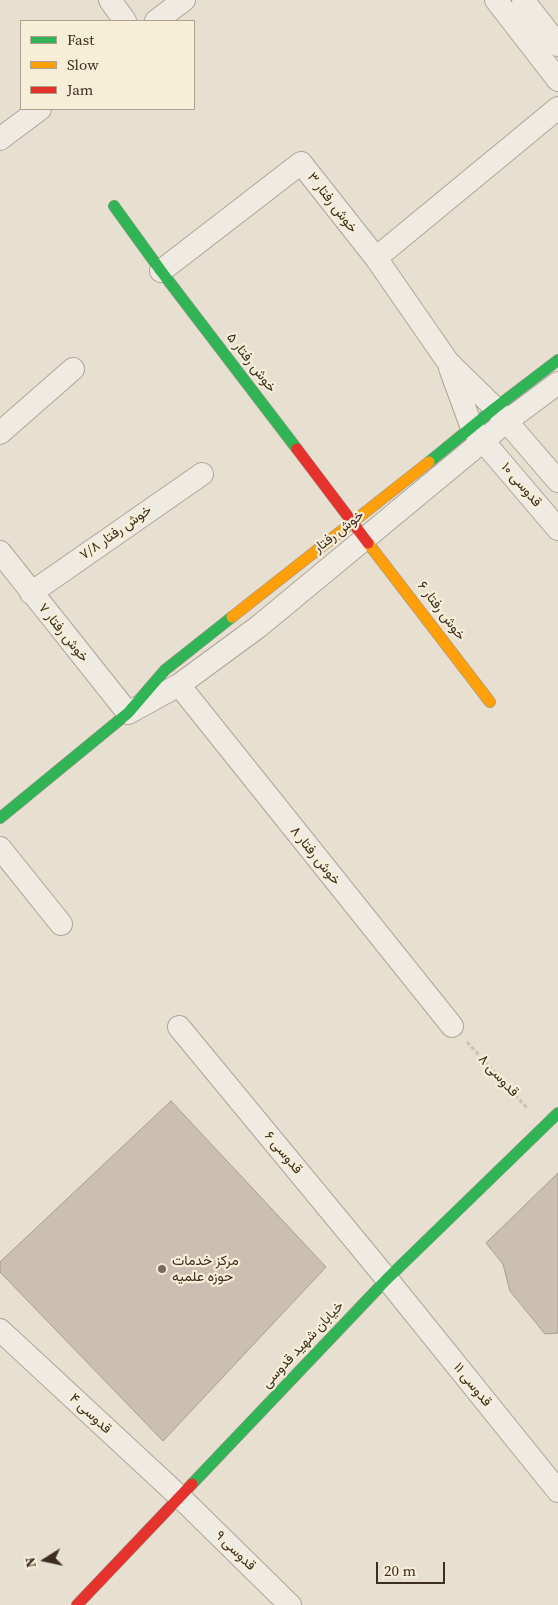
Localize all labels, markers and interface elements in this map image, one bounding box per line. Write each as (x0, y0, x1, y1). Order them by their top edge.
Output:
legend (20, 20, 195, 110)
text: Fast (67, 29, 94, 50)
text: Slow (67, 54, 99, 75)
text: Jam (67, 79, 93, 100)
street label: خوش رفتار ۳ (303, 169, 361, 237)
street label: خوش رفتار ۵ (223, 330, 279, 396)
street label: قدوسی ۱۰ (497, 459, 545, 511)
street label: خوش رفتار ۷/۸ (77, 502, 155, 564)
street label: خوش رفتار (310, 507, 368, 557)
street label: خوش رفتار ۶ (413, 578, 469, 644)
street label: خوش رفتار ۷ (34, 600, 92, 666)
street label: خوش رفتار ۸ (286, 823, 344, 889)
street label: قدوسی ۸ (474, 1051, 522, 1101)
street label: قدوسی ۶ (260, 1128, 306, 1178)
place label: مرکز خدمات حوزه علمیه (172, 1253, 239, 1285)
marker: مرکز خدمات حوزه علمیه (156, 1263, 168, 1275)
street label: خیابان شهید قدوسی (258, 1298, 348, 1392)
street label: قدوسی ۱۱ (449, 1360, 495, 1410)
street label: قدوسی ۴ (65, 1390, 115, 1438)
street label: قدوسی ۹ (211, 1528, 259, 1574)
north arrow (20, 1535, 70, 1585)
scale bar (378, 1552, 447, 1584)
text: N (19, 1556, 41, 1569)
text: 20 m (384, 1560, 416, 1581)

